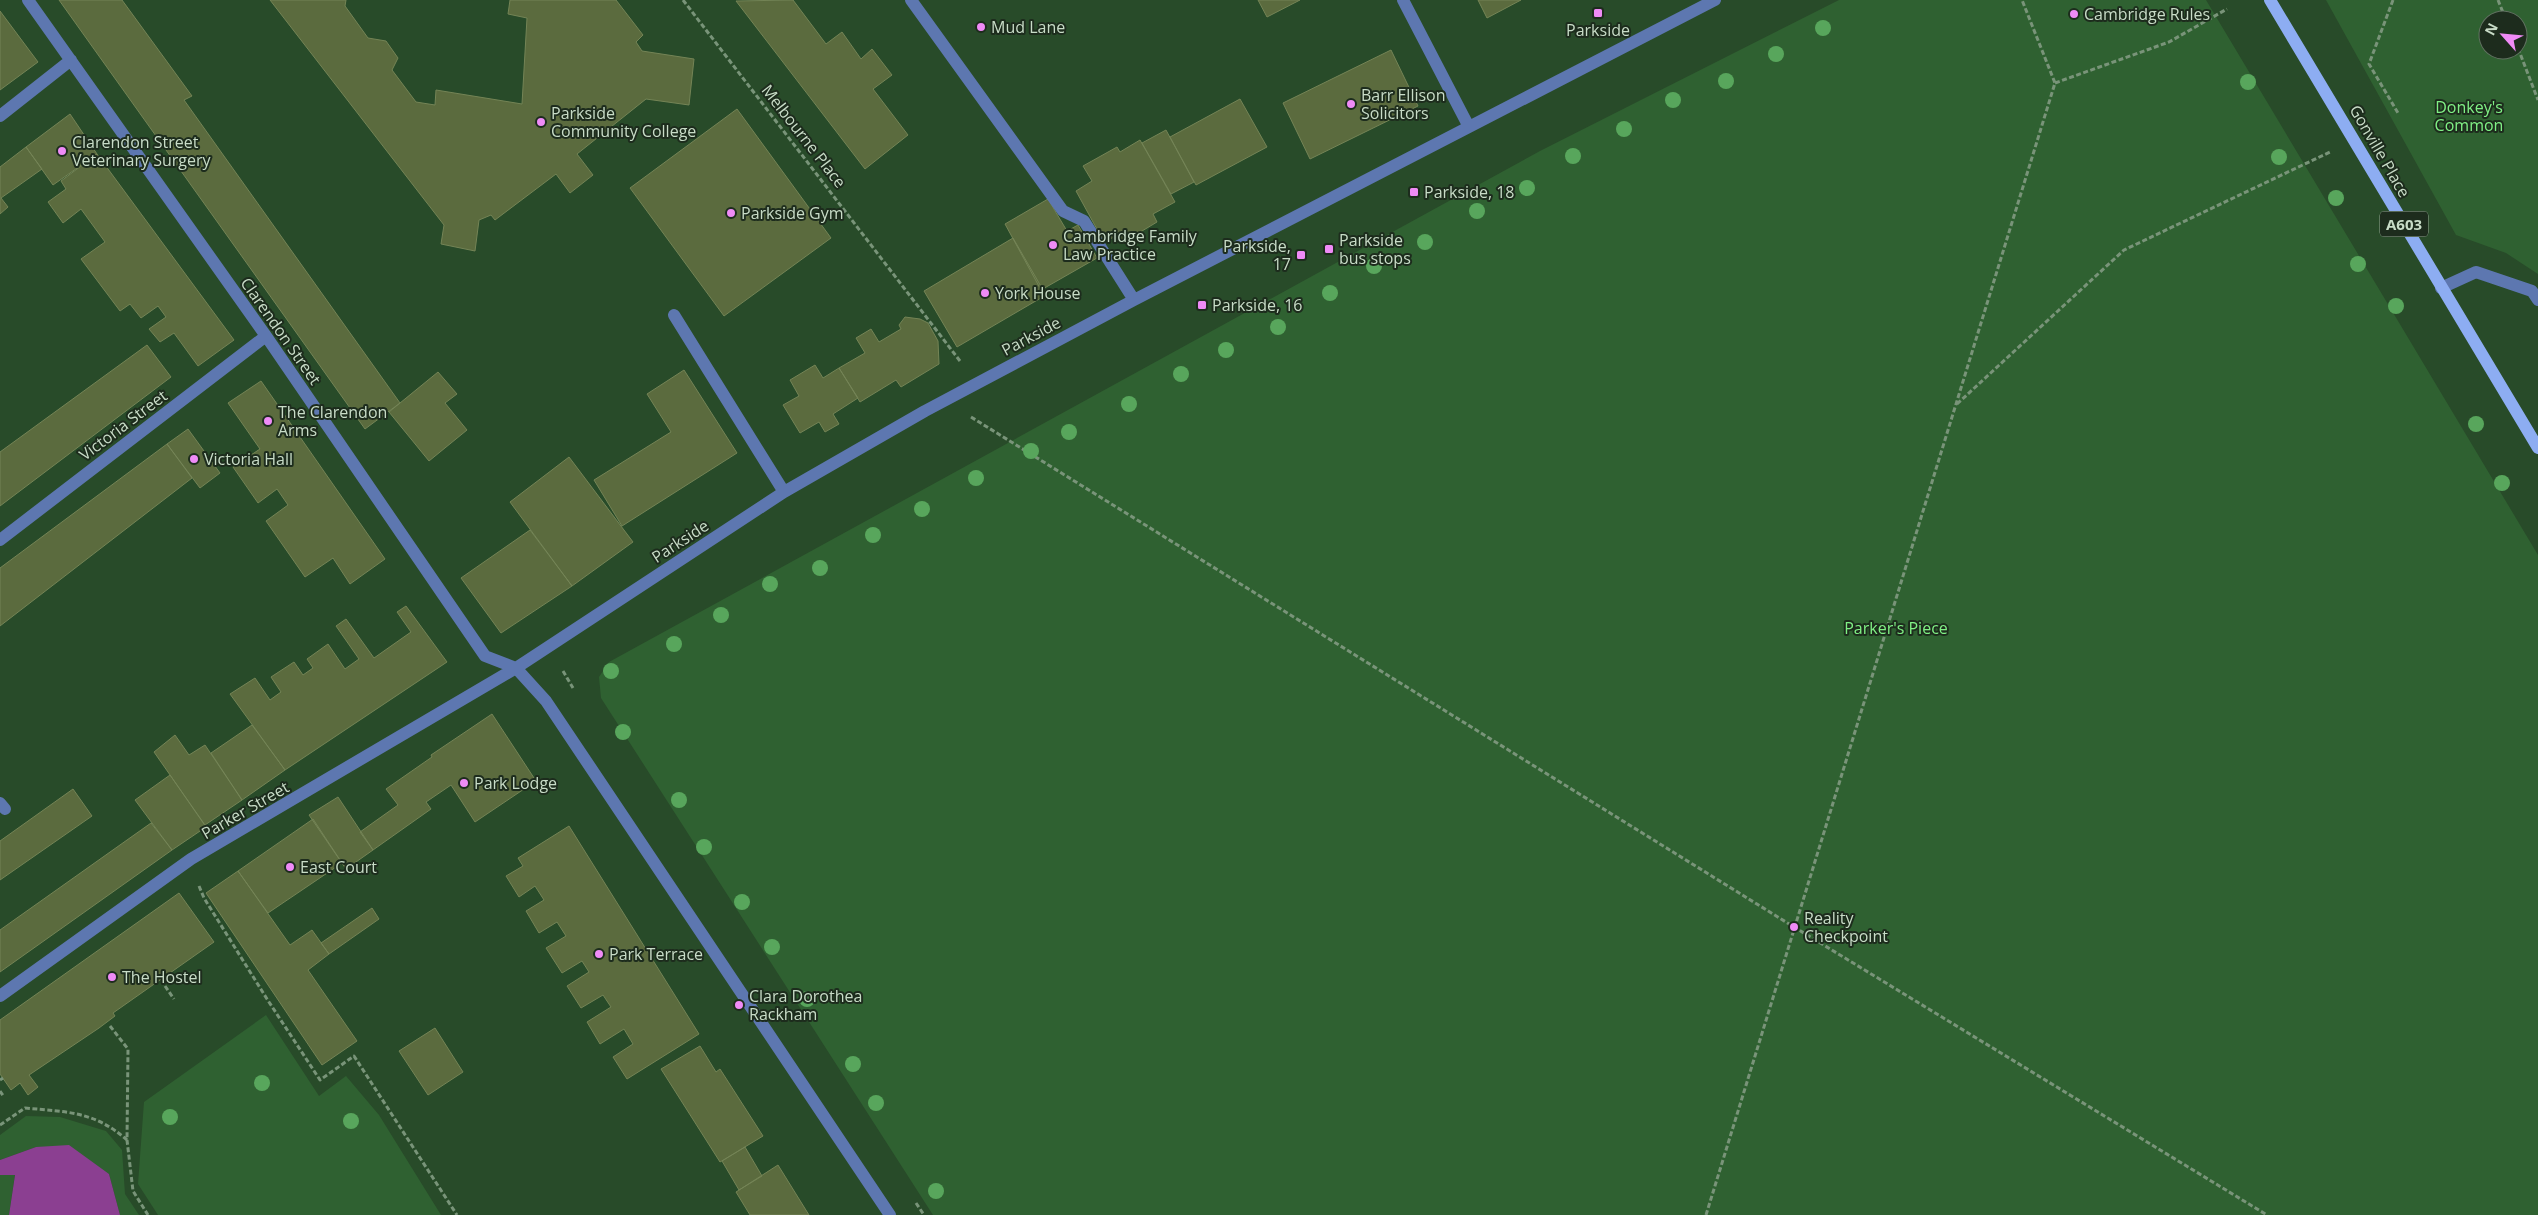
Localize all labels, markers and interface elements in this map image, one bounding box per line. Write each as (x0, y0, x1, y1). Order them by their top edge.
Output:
place label: Cambridge Rules (2084, 3, 2210, 25)
marker: Parkside (1592, 7, 1604, 19)
marker: Cambridge Rules (2068, 8, 2080, 20)
north arrow (2478, 10, 2528, 60)
place label: Mud Lane (991, 16, 1065, 38)
place label: Parkside (1566, 19, 1630, 41)
text: N (2480, 19, 2502, 38)
marker: Mud Lane (975, 21, 987, 33)
street label: Melbourne Place (757, 80, 851, 192)
place label: Barr Ellison Solicitors (1361, 84, 1446, 124)
park label: Donkey's Common (2435, 96, 2503, 136)
marker: Barr Ellison Solicitors (1345, 98, 1357, 110)
street label: Gonville Place (2345, 101, 2415, 201)
place label: Parkside Community College (551, 102, 696, 142)
marker: Parkside Community College (535, 116, 547, 128)
place label: Clarendon Street Veterinary Surgery (72, 131, 212, 171)
marker: Clarendon Street Veterinary Surgery (56, 145, 68, 157)
place label: Parkside, 18 (1424, 181, 1515, 203)
marker: Parkside, 18 (1408, 186, 1420, 198)
place label: Parkside Gym (741, 202, 844, 224)
marker: Parkside Gym (725, 207, 737, 219)
road number: A603 (2380, 212, 2428, 236)
place label: Cambridge Family Law Practice (1063, 225, 1198, 265)
place label: Parkside bus stops (1339, 229, 1411, 269)
place label: Parkside, 17 (1223, 235, 1291, 275)
marker: Cambridge Family Law Practice (1047, 239, 1059, 251)
marker: Parkside bus stops (1323, 243, 1335, 255)
marker: Parkside, 17 (1295, 249, 1307, 261)
street label: Clarendon Street (236, 273, 326, 389)
place label: York House (995, 282, 1081, 304)
marker: York House (979, 287, 991, 299)
place label: Parkside, 16 (1212, 294, 1303, 316)
marker: Parkside, 16 (1196, 299, 1208, 311)
street label: Parkside (998, 311, 1064, 361)
street label: Victoria Street (74, 384, 172, 465)
place label: The Clarendon Arms (278, 401, 387, 441)
marker: The Clarendon Arms (262, 415, 274, 427)
place label: Victoria Hall (204, 448, 293, 470)
marker: Victoria Hall (188, 453, 200, 465)
street label: Parkside (647, 514, 713, 568)
park label: Parker's Piece (1844, 617, 1948, 639)
place label: Park Lodge (474, 772, 557, 794)
street label: Parker Street (197, 776, 293, 844)
marker: Park Lodge (458, 777, 470, 789)
place label: East Court (300, 856, 377, 878)
marker: East Court (284, 861, 296, 873)
place label: Reality Checkpoint (1804, 907, 1888, 947)
marker: Reality Checkpoint (1788, 921, 1800, 933)
place label: Park Terrace (609, 943, 703, 965)
marker: Park Terrace (593, 948, 605, 960)
place label: The Hostel (122, 966, 202, 988)
marker: The Hostel (106, 971, 118, 983)
place label: Clara Dorothea Rackham (749, 985, 862, 1025)
marker: Clara Dorothea Rackham (733, 999, 745, 1011)

